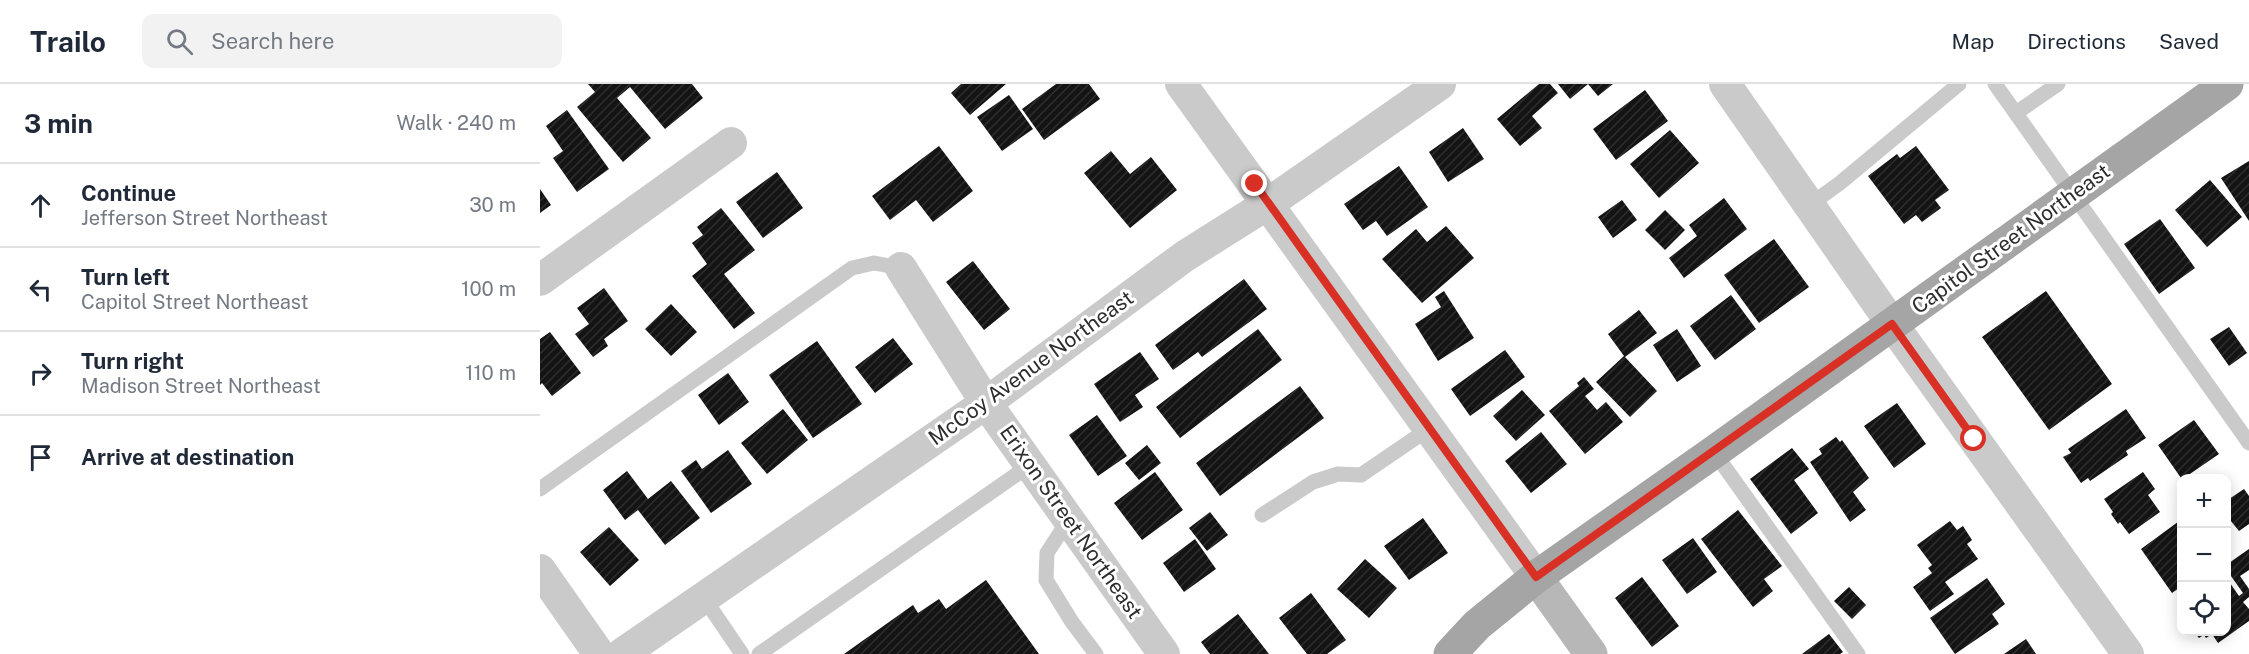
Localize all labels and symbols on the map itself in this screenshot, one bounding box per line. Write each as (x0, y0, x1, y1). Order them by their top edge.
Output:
street label: Capitol Street Northeast (1907, 158, 2115, 319)
route end (1241, 170, 1267, 196)
street label: McCoy Avenue Northeast (923, 285, 1138, 450)
street label: Erixon Street Northeast (995, 420, 1148, 623)
route start (1960, 425, 1986, 451)

